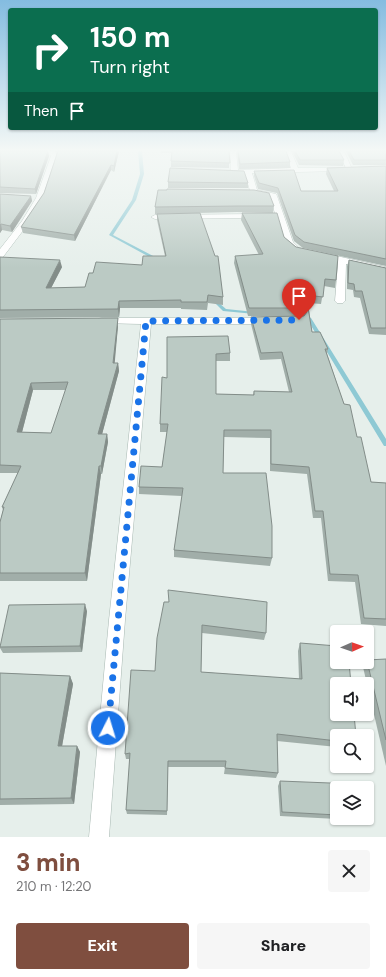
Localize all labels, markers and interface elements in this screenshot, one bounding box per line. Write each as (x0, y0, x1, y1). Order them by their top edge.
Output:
text: 150 m (90, 19, 170, 56)
icon: right (24, 24, 76, 76)
text: Turn right (90, 55, 170, 79)
icon: arrive (66, 100, 88, 122)
text: Then (24, 101, 58, 121)
pin (282, 279, 316, 320)
icon: arrive (288, 285, 310, 307)
north arrow (330, 625, 374, 669)
map controls (330, 625, 374, 825)
button: sound (330, 677, 374, 721)
position arrow (87, 707, 129, 749)
button: search (330, 729, 374, 773)
button: layers (330, 781, 374, 825)
text: 3 min (16, 847, 80, 878)
button: close (328, 850, 370, 892)
text: 210 m · 12:20 (16, 878, 91, 895)
button: Exit (16, 923, 189, 969)
button: Share (197, 923, 370, 969)

